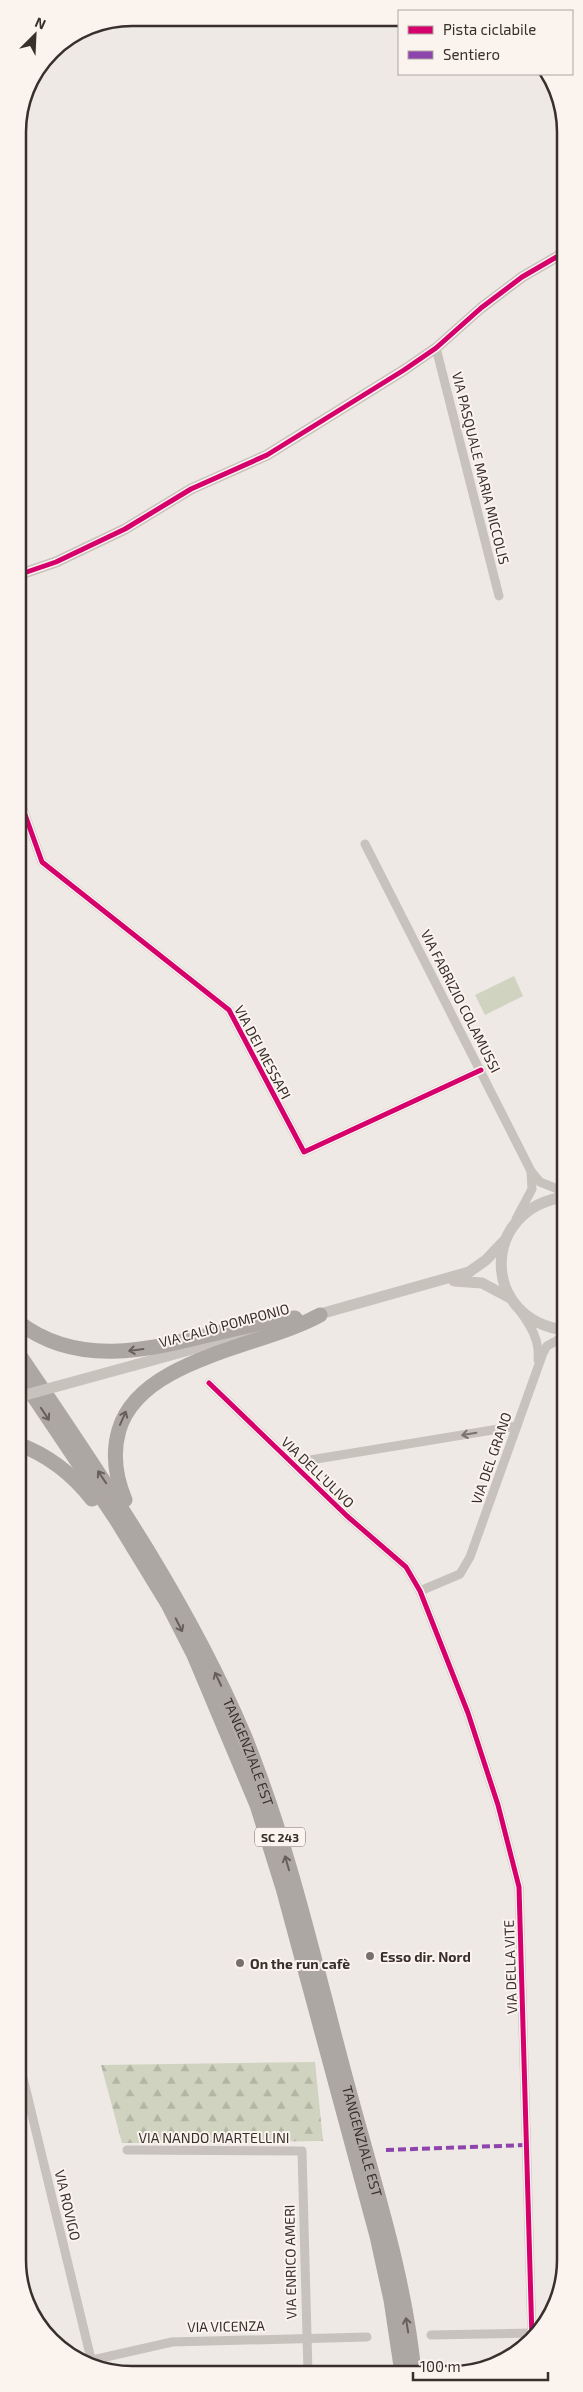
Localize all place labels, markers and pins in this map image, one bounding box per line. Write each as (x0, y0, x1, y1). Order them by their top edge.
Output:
place label: Esso dir. Nord (380, 1948, 471, 1965)
marker: Esso dir. Nord (364, 1950, 376, 1962)
place label: On the run cafè (250, 1955, 350, 1972)
marker: On the run cafè (234, 1957, 246, 1969)

